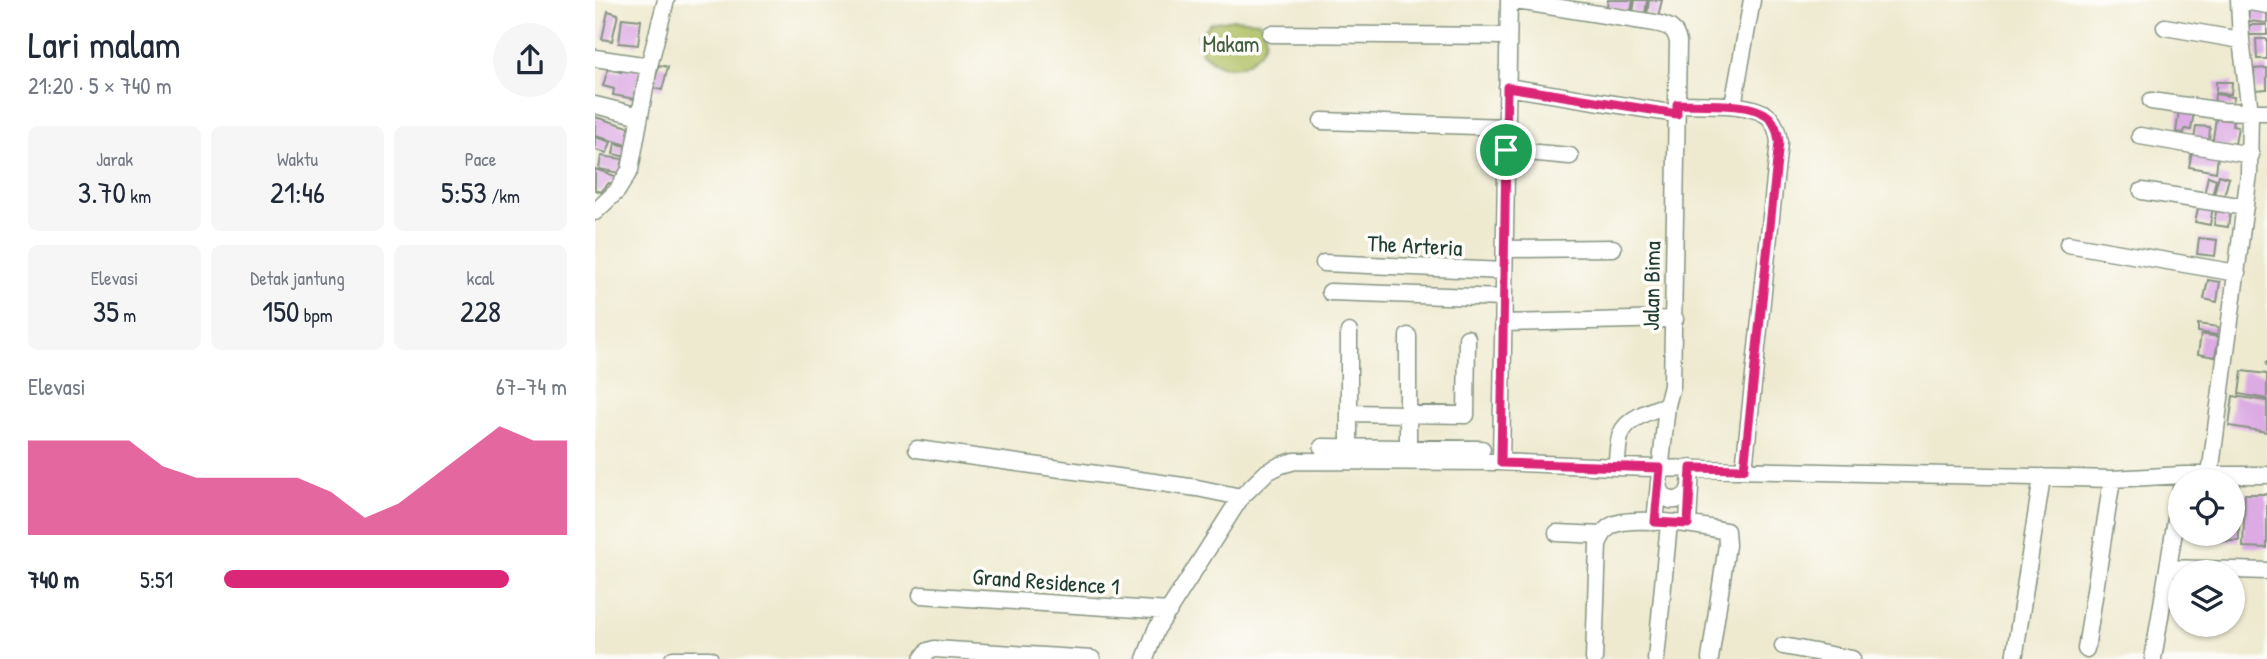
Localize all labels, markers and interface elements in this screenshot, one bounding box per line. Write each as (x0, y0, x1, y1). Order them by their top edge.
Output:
text: Lari malam (28, 18, 181, 70)
button: share (493, 23, 567, 97)
park label: Makam (1203, 28, 1259, 59)
text: 21:20 · 5 × 740 m (28, 70, 172, 101)
pin (1476, 120, 1536, 180)
icon: arrive (1487, 131, 1525, 169)
text: Jarak (96, 146, 133, 172)
text: Waktu (277, 146, 318, 172)
text: Pace (465, 146, 496, 172)
text: 3.70 (78, 172, 126, 212)
text: 21:46 (270, 172, 325, 212)
text: 5:53 (441, 172, 487, 212)
text: km (126, 183, 151, 209)
text: /km (487, 183, 520, 209)
street label: The Arteria (1367, 227, 1463, 263)
street label: Jalan Bima (1635, 241, 1667, 331)
text: Elevasi (91, 265, 138, 291)
text: Detak jantung (250, 265, 345, 291)
text: kcal (467, 265, 494, 291)
text: 35 (93, 291, 119, 331)
text: 150 (262, 291, 299, 331)
text: 228 (460, 291, 501, 331)
text: m (119, 302, 136, 328)
text: bpm (299, 302, 333, 328)
text: Elevasi (28, 371, 86, 402)
text: 67–74 m (496, 371, 567, 402)
map controls (2168, 469, 2245, 637)
button: locate (2168, 469, 2245, 546)
street label: Grand Residence 1 (971, 560, 1121, 602)
button: layers (2168, 560, 2245, 637)
text: 740 m (28, 564, 79, 595)
text: 5:51 (140, 564, 173, 595)

